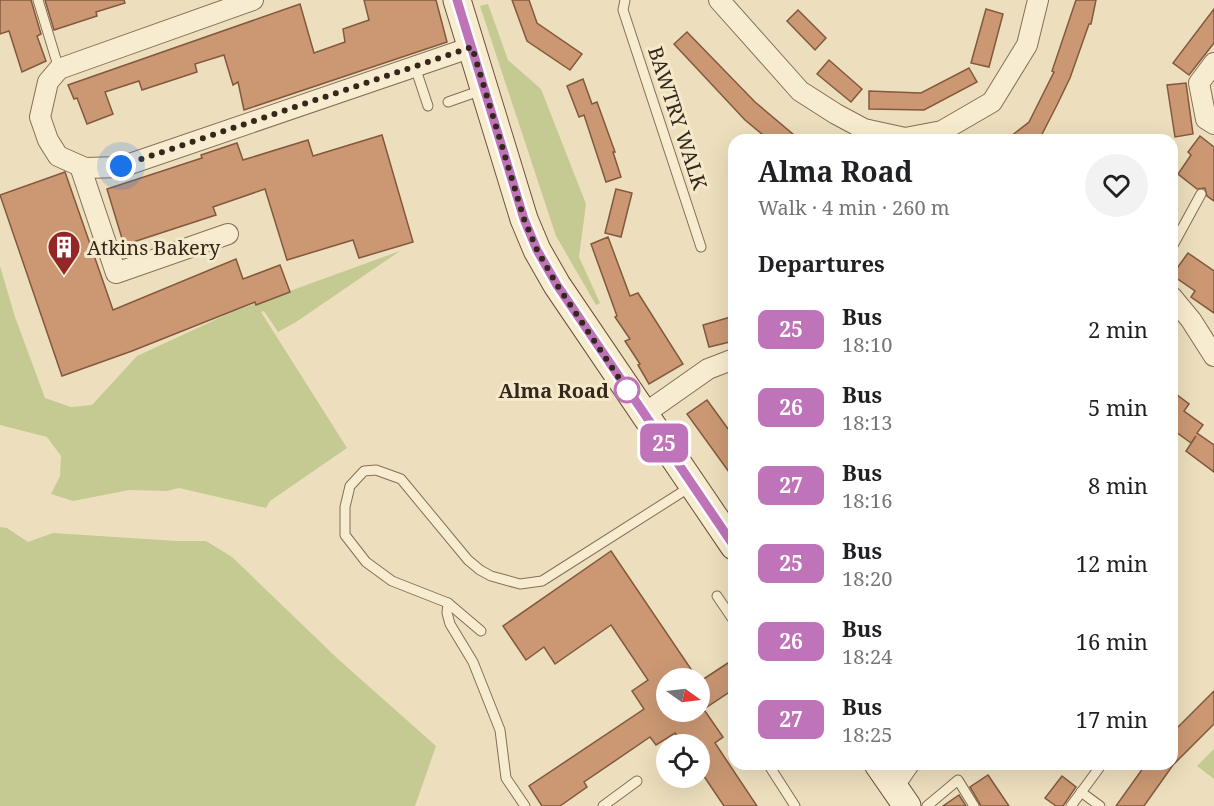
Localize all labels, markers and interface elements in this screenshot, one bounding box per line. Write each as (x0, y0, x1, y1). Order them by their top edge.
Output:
street label: BAWTRY WALK (642, 43, 714, 194)
your location (106, 151, 136, 181)
text: Alma Road (758, 152, 913, 190)
button: heart (1085, 154, 1148, 217)
text: Walk · 4 min · 260 m (758, 194, 950, 221)
building icon: Atkins Bakery (46, 229, 82, 276)
place label: Atkins Bakery (87, 234, 221, 261)
text: Departures (758, 248, 885, 278)
text: Bus (842, 301, 882, 331)
text: 2 min (1088, 314, 1148, 344)
text: 25 (779, 315, 803, 343)
text: 18:10 (842, 331, 892, 358)
place label: Alma Road (498, 377, 609, 404)
marker: Alma Road (614, 377, 640, 403)
text: Bus (842, 379, 882, 409)
text: 5 min (1088, 392, 1148, 422)
text: 26 (779, 393, 803, 421)
text: 18:13 (842, 409, 892, 436)
line badge: 25 (637, 424, 691, 462)
text: 25 (652, 429, 676, 457)
text: Bus (842, 457, 882, 487)
text: 8 min (1088, 470, 1148, 500)
text: 27 (779, 471, 803, 499)
text: 18:16 (842, 487, 892, 514)
text: Bus (842, 535, 882, 565)
text: 12 min (1076, 548, 1148, 578)
text: 25 (779, 549, 803, 577)
text: 18:20 (842, 565, 892, 592)
text: Bus (842, 613, 882, 643)
text: 16 min (1076, 626, 1148, 656)
text: 26 (779, 627, 803, 655)
text: 18:24 (842, 643, 892, 670)
north arrow (656, 668, 710, 722)
map controls (656, 668, 710, 788)
text: Bus (842, 691, 882, 721)
text: 17 min (1076, 704, 1148, 734)
text: 27 (779, 705, 803, 733)
text: 18:25 (842, 721, 892, 748)
button: locate (656, 734, 710, 788)

